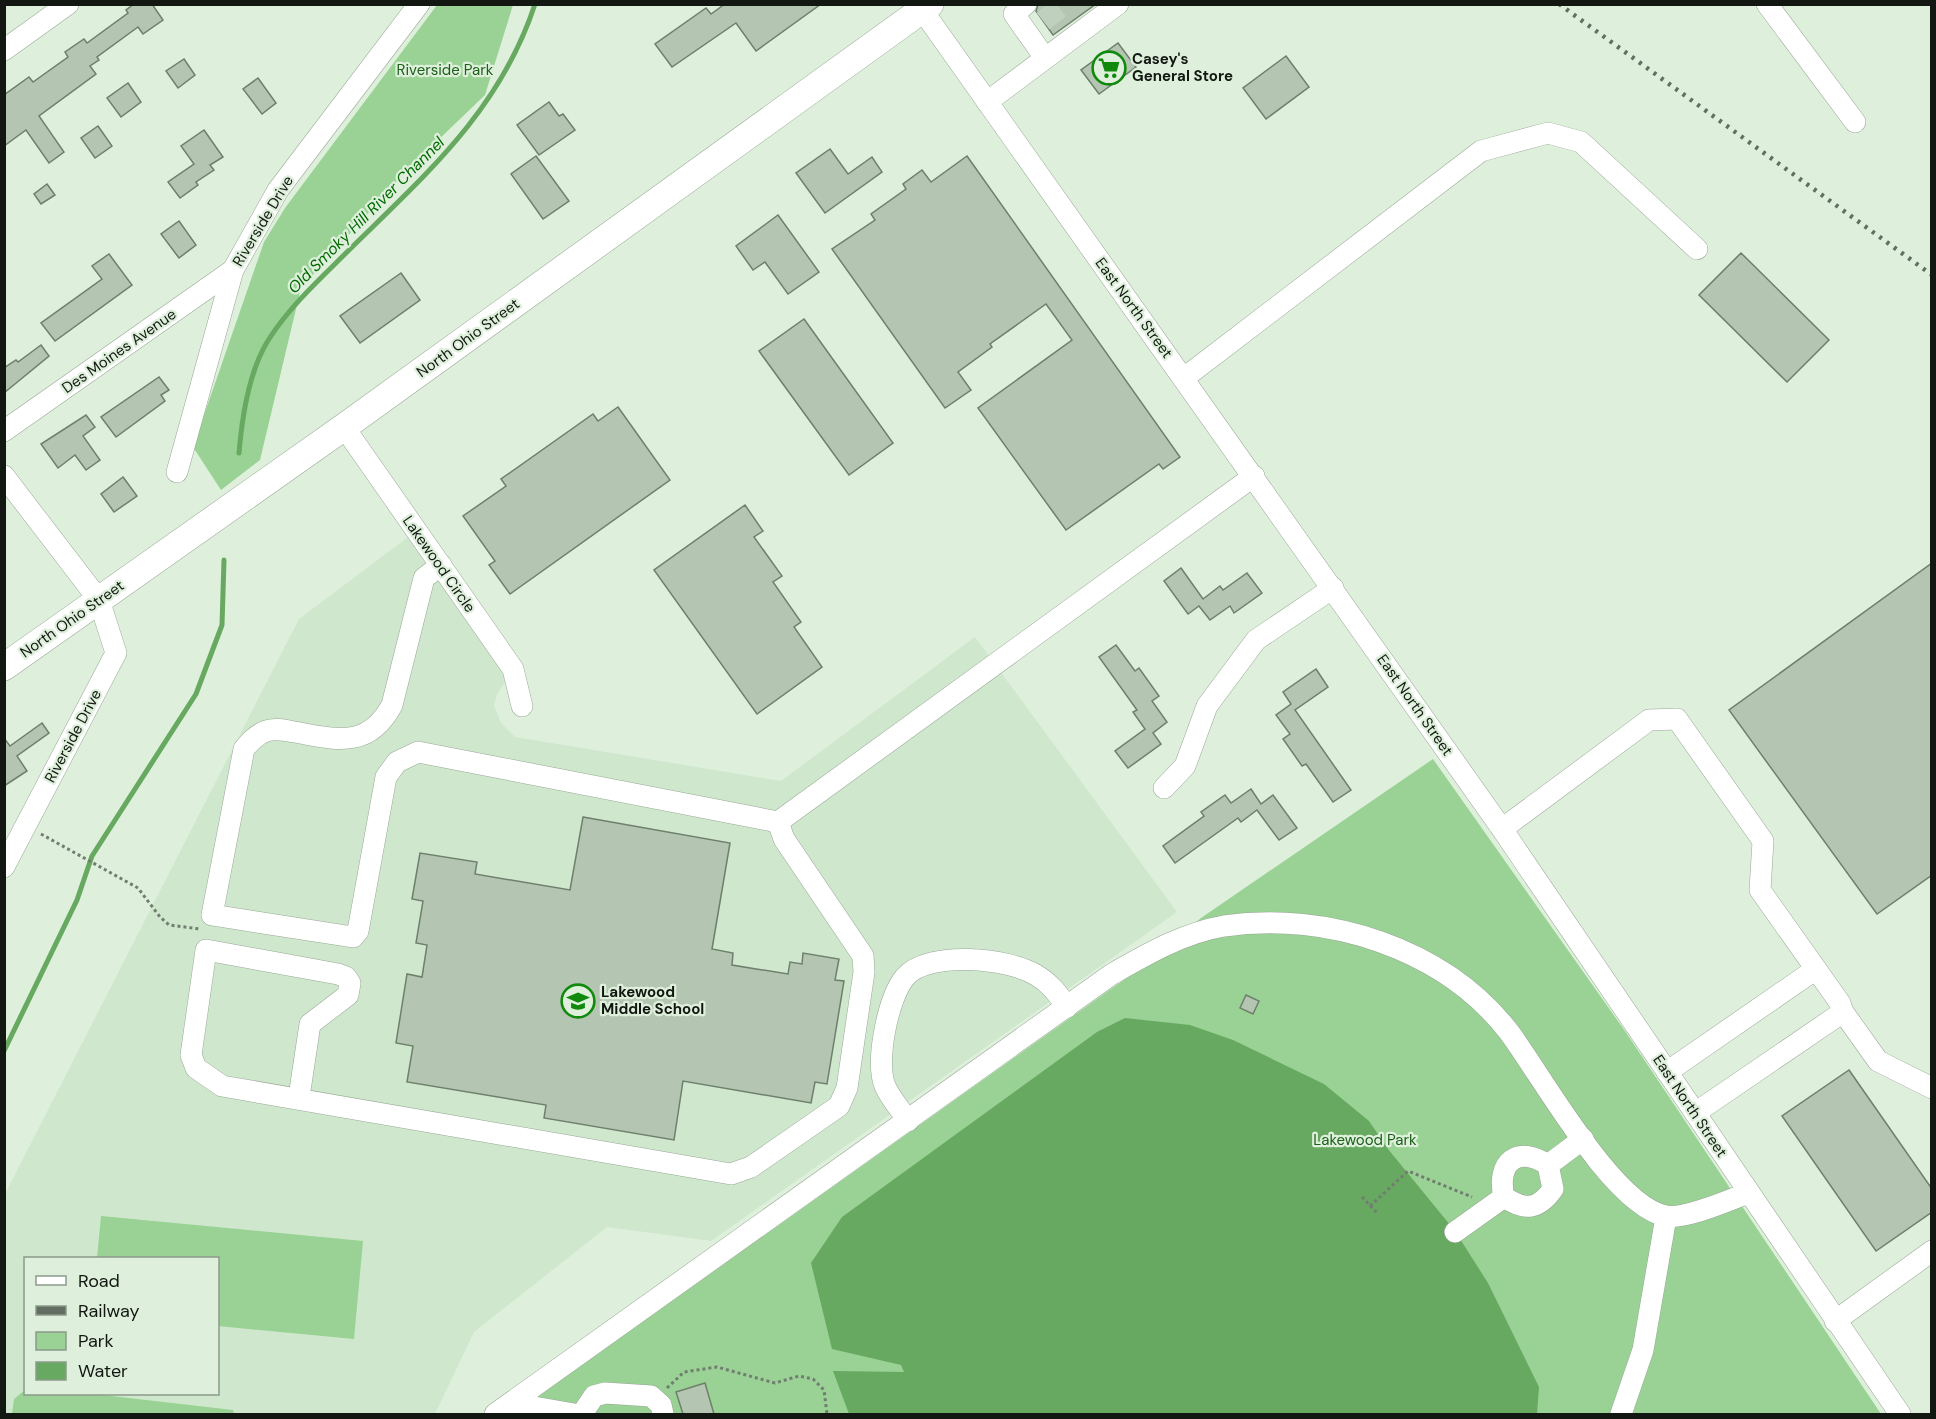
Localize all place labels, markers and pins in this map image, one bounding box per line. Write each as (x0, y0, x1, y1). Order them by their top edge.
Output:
place label: Casey's General Store (1132, 49, 1233, 86)
supermarket icon: Casey's General Store (1091, 50, 1127, 86)
place label: Lakewood Middle School (601, 982, 704, 1019)
school or university icon: Lakewood Middle School (560, 983, 596, 1019)

